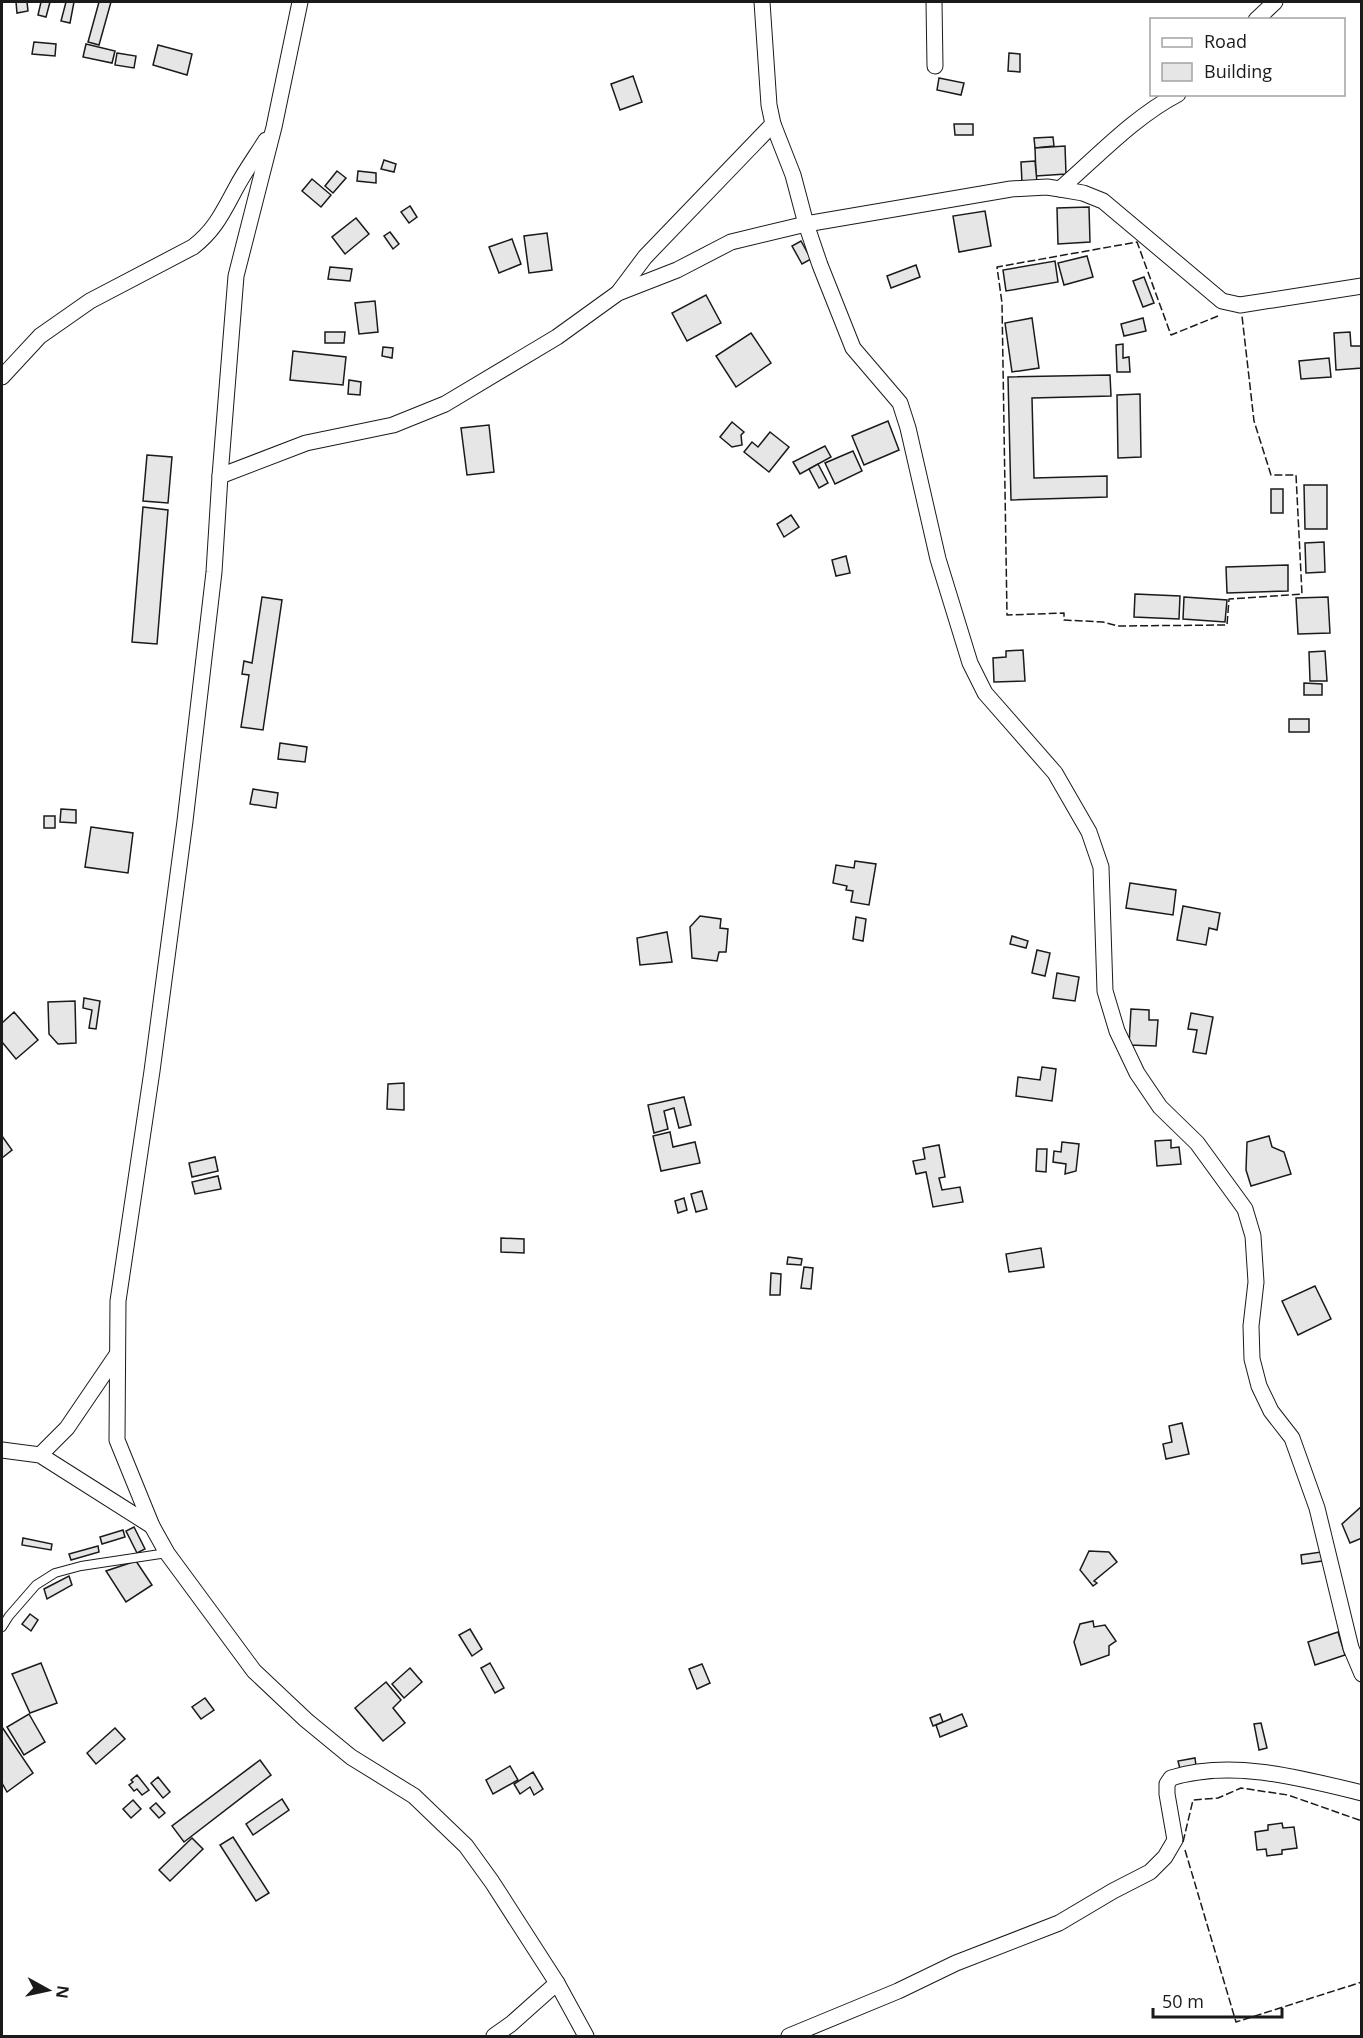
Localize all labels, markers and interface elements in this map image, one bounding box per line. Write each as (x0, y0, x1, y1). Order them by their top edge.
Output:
legend (1150, 18, 1345, 96)
text: Road (1204, 29, 1247, 53)
text: Building (1204, 59, 1272, 83)
north arrow (18, 1960, 78, 2020)
scale bar (1153, 1981, 1282, 2019)
text: N (51, 1984, 75, 2000)
text: 50 m (1162, 1989, 1204, 2013)

